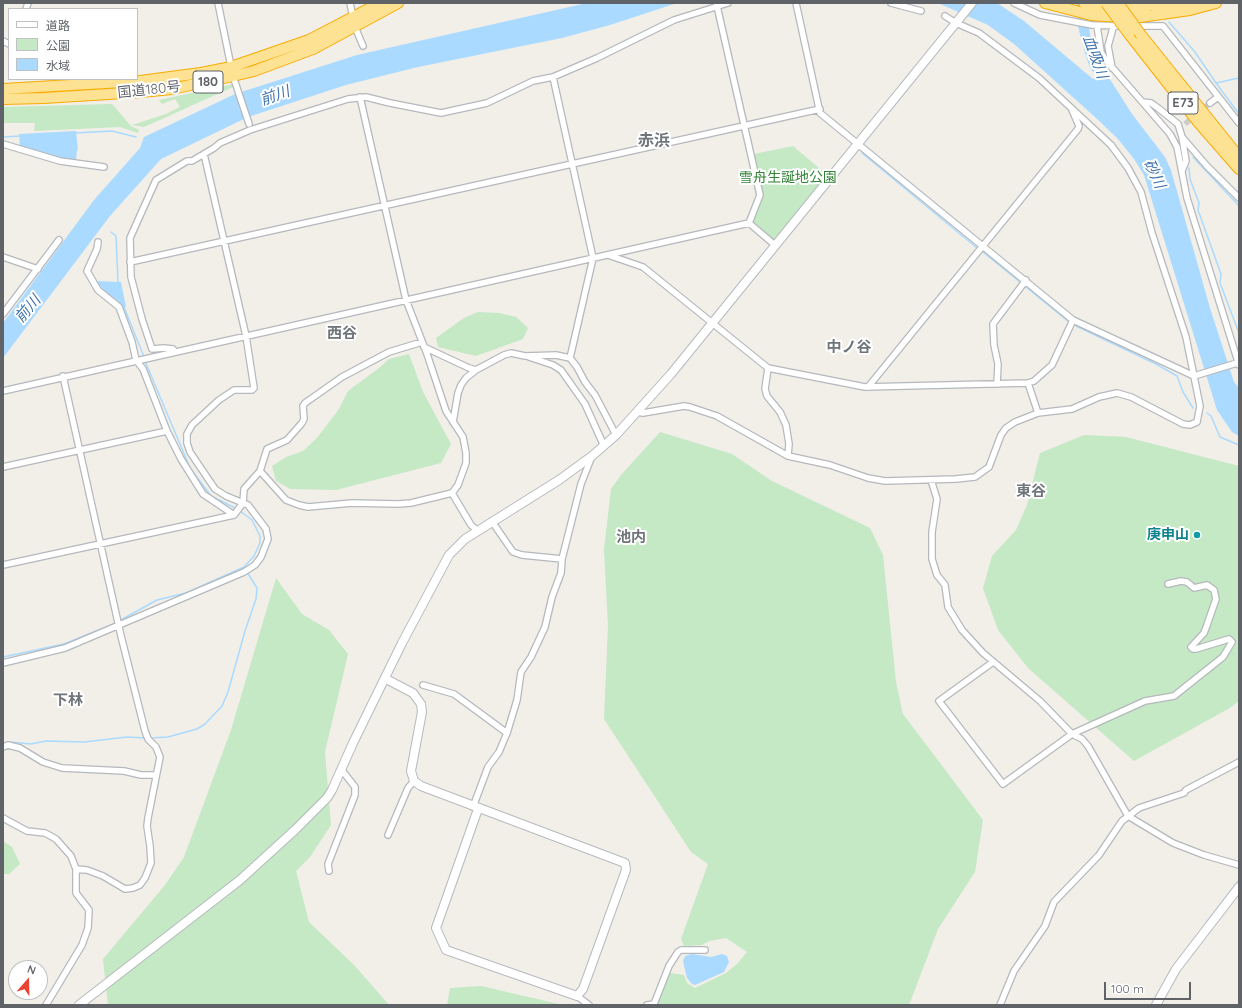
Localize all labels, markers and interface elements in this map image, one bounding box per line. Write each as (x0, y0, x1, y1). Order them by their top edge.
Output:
legend (8, 8, 138, 80)
text: 道路 (46, 18, 70, 33)
water label: 血吸川 (1079, 33, 1111, 81)
text: 公園 (46, 38, 70, 53)
text: 水域 (46, 58, 70, 73)
road number: 180 (193, 71, 223, 93)
street label: 国道180号 (117, 78, 181, 102)
water label: 前川 (258, 82, 292, 110)
road number: E73 (1168, 92, 1198, 114)
district label: 赤浜 (638, 131, 670, 151)
water label: 砂川 (1140, 157, 1168, 191)
park label: 雪舟生誕地公園 (739, 170, 837, 186)
water label: 前川 (11, 292, 45, 326)
district label: 西谷 (327, 324, 357, 342)
district label: 中ノ谷 (827, 338, 871, 356)
district label: 東谷 (1016, 482, 1046, 500)
place label: 庚申山 (1147, 527, 1189, 543)
district label: 池内 (616, 528, 646, 546)
marker: 庚申山 (1192, 530, 1202, 540)
district label: 下林 (53, 691, 83, 709)
north arrow (8, 960, 48, 1000)
text: N (26, 962, 38, 978)
scale bar (1106, 974, 1193, 1000)
text: 100 m (1111, 981, 1144, 996)

